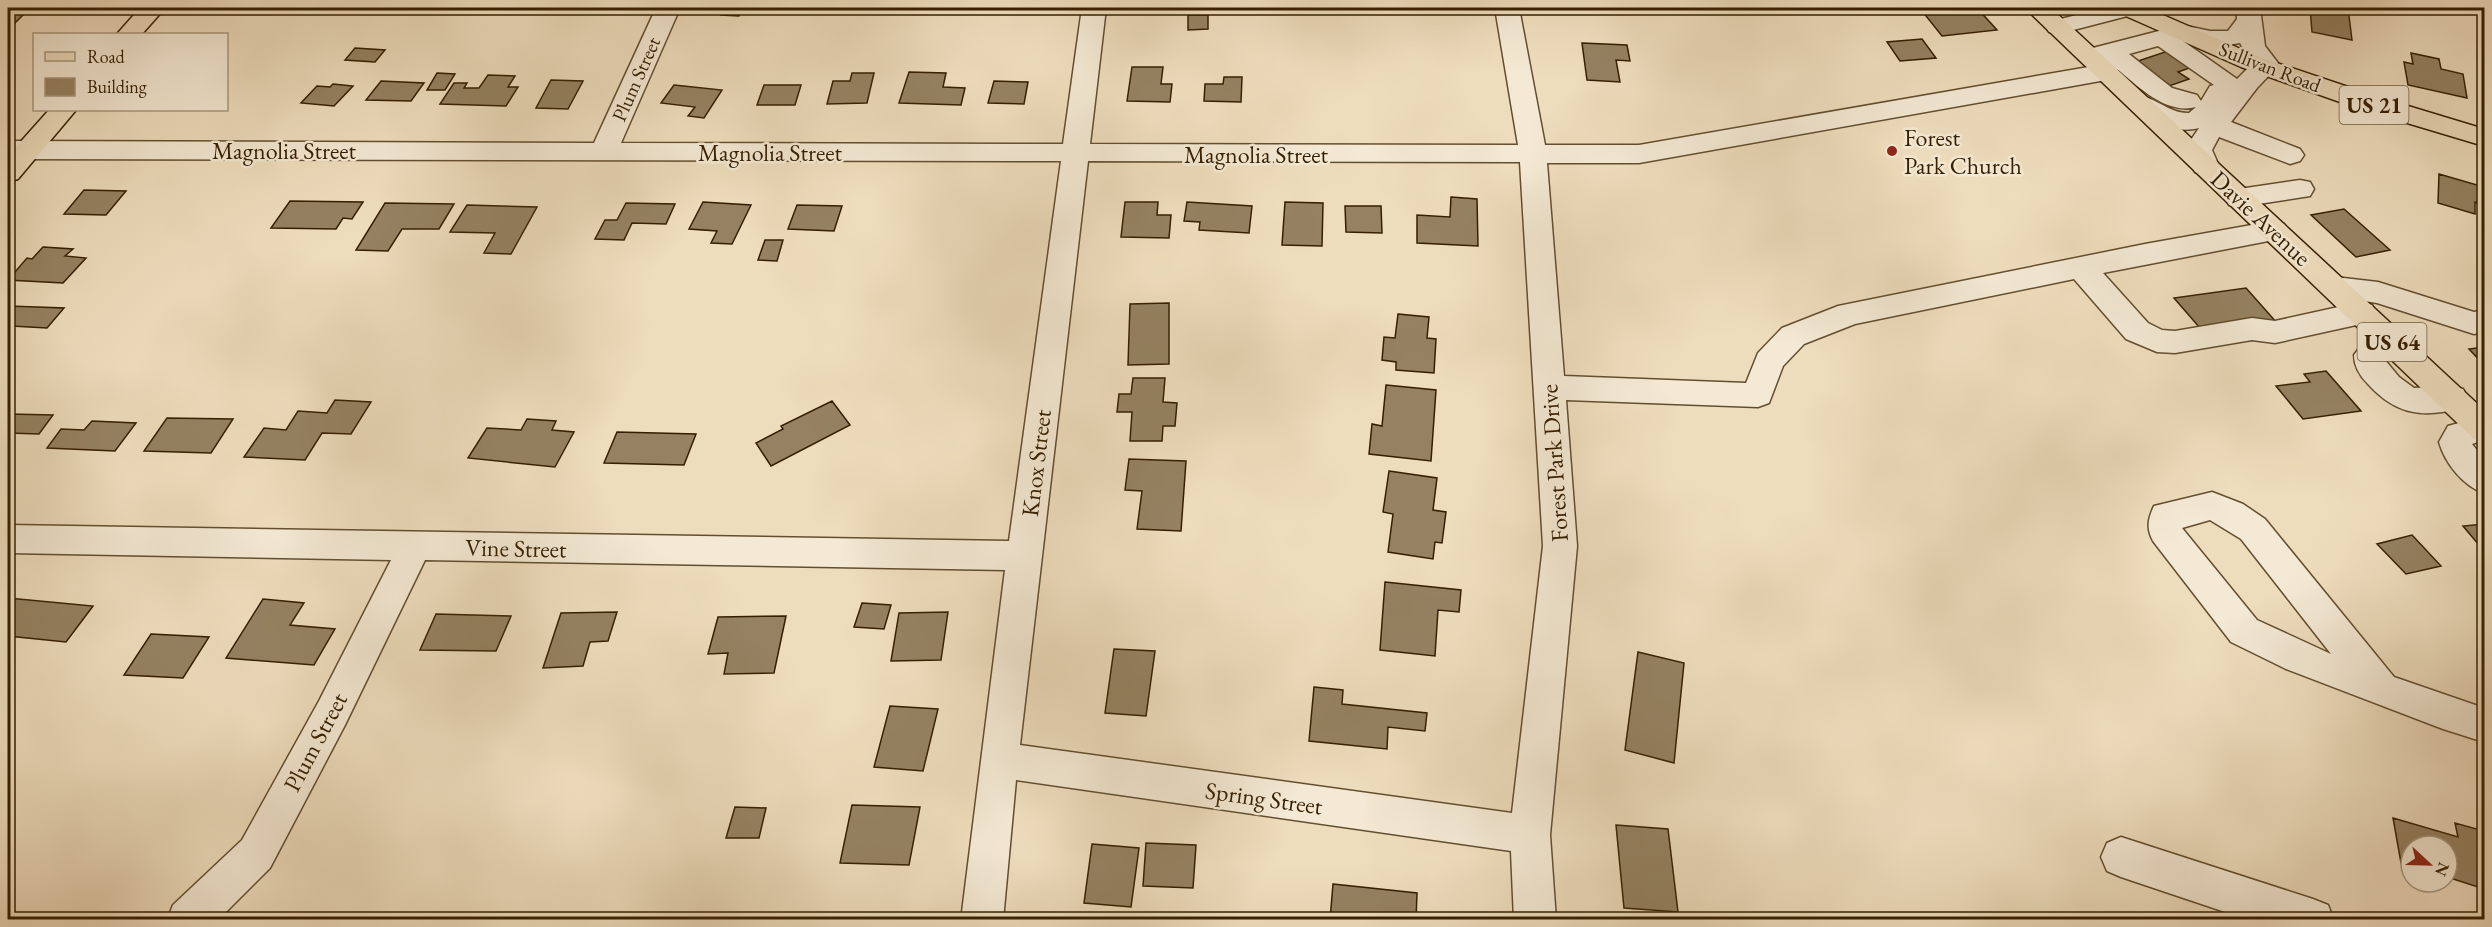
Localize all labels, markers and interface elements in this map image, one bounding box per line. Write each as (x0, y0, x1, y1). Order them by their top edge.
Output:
street label: Plum Street (606, 32, 666, 125)
legend (33, 33, 228, 111)
street label: Sullivan Road (2215, 36, 2326, 99)
text: Road (87, 45, 126, 68)
text: Building (87, 75, 147, 98)
road number: US 21 (2340, 86, 2408, 124)
place label: Forest Park Church (1904, 122, 2022, 181)
street label: Magnolia Street (212, 135, 357, 166)
street label: Magnolia Street (698, 137, 843, 168)
street label: Magnolia Street (1184, 139, 1329, 170)
marker: Forest Park Church (1885, 144, 1899, 158)
street label: Davie Avenue (2204, 163, 2318, 273)
road number: US 64 (2358, 323, 2426, 361)
street label: Forest Park Drive (1533, 383, 1575, 543)
street label: Knox Street (1014, 407, 1058, 518)
street label: Vine Street (465, 532, 567, 564)
street label: Plum Street (276, 687, 354, 797)
street label: Spring Street (1203, 774, 1325, 822)
north arrow (2399, 834, 2459, 894)
text: N (2430, 859, 2455, 879)

